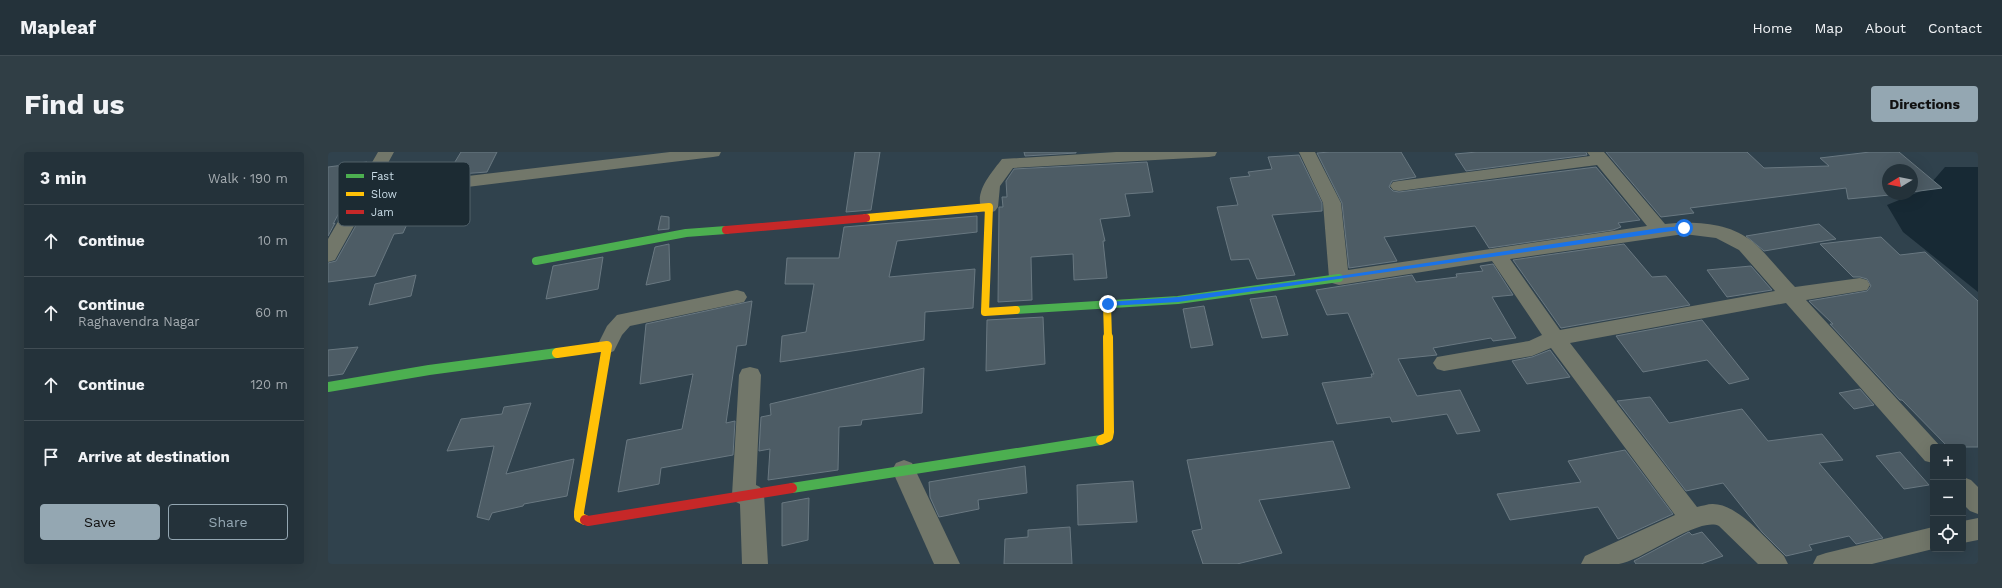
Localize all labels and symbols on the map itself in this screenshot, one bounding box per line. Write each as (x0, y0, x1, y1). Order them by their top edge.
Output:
legend (338, 162, 470, 226)
north arrow (1882, 164, 1918, 200)
text: Fast (371, 170, 394, 183)
text: Slow (371, 188, 397, 201)
text: Jam (371, 206, 394, 219)
route start (1675, 219, 1693, 237)
route end (1099, 295, 1117, 313)

